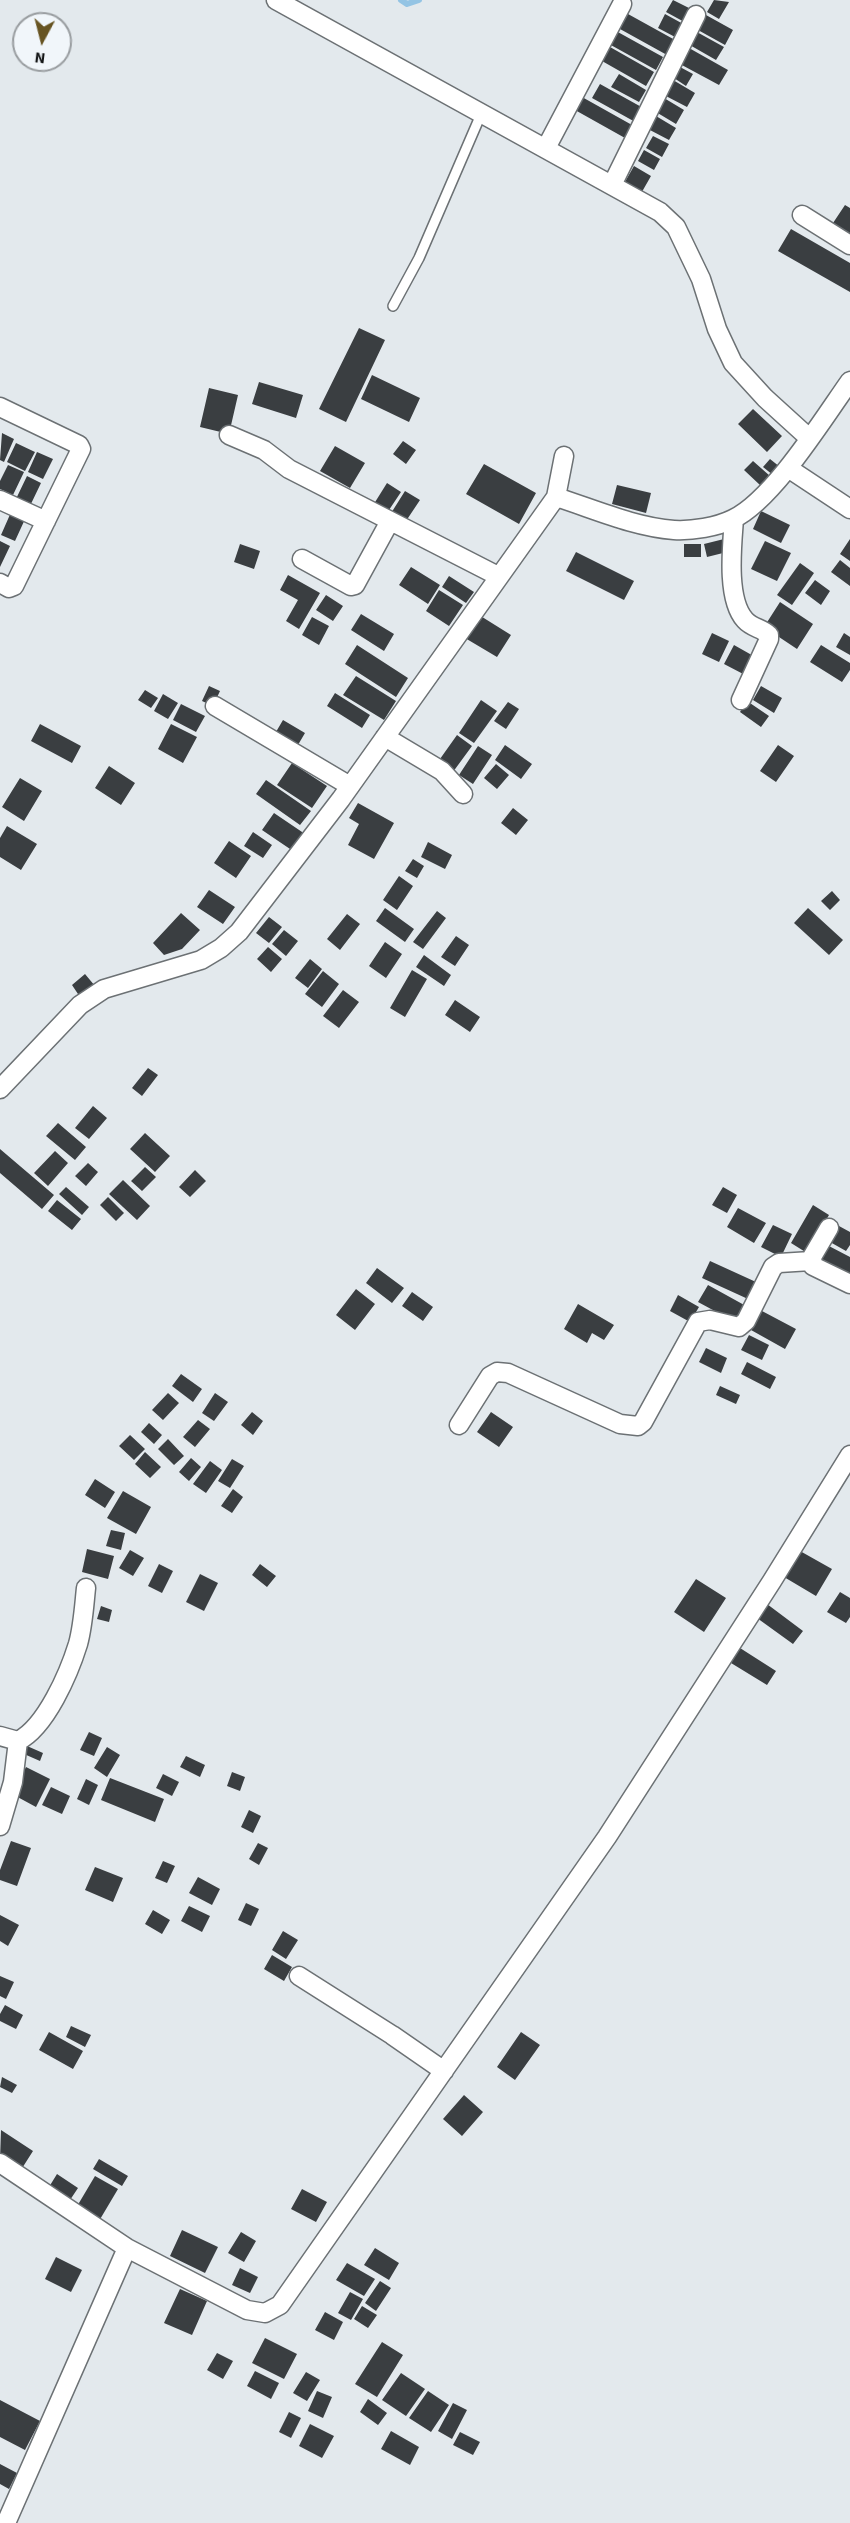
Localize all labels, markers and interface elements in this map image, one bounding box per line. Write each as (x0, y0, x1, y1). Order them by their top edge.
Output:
north arrow (12, 12, 72, 72)
text: N (33, 46, 47, 69)

